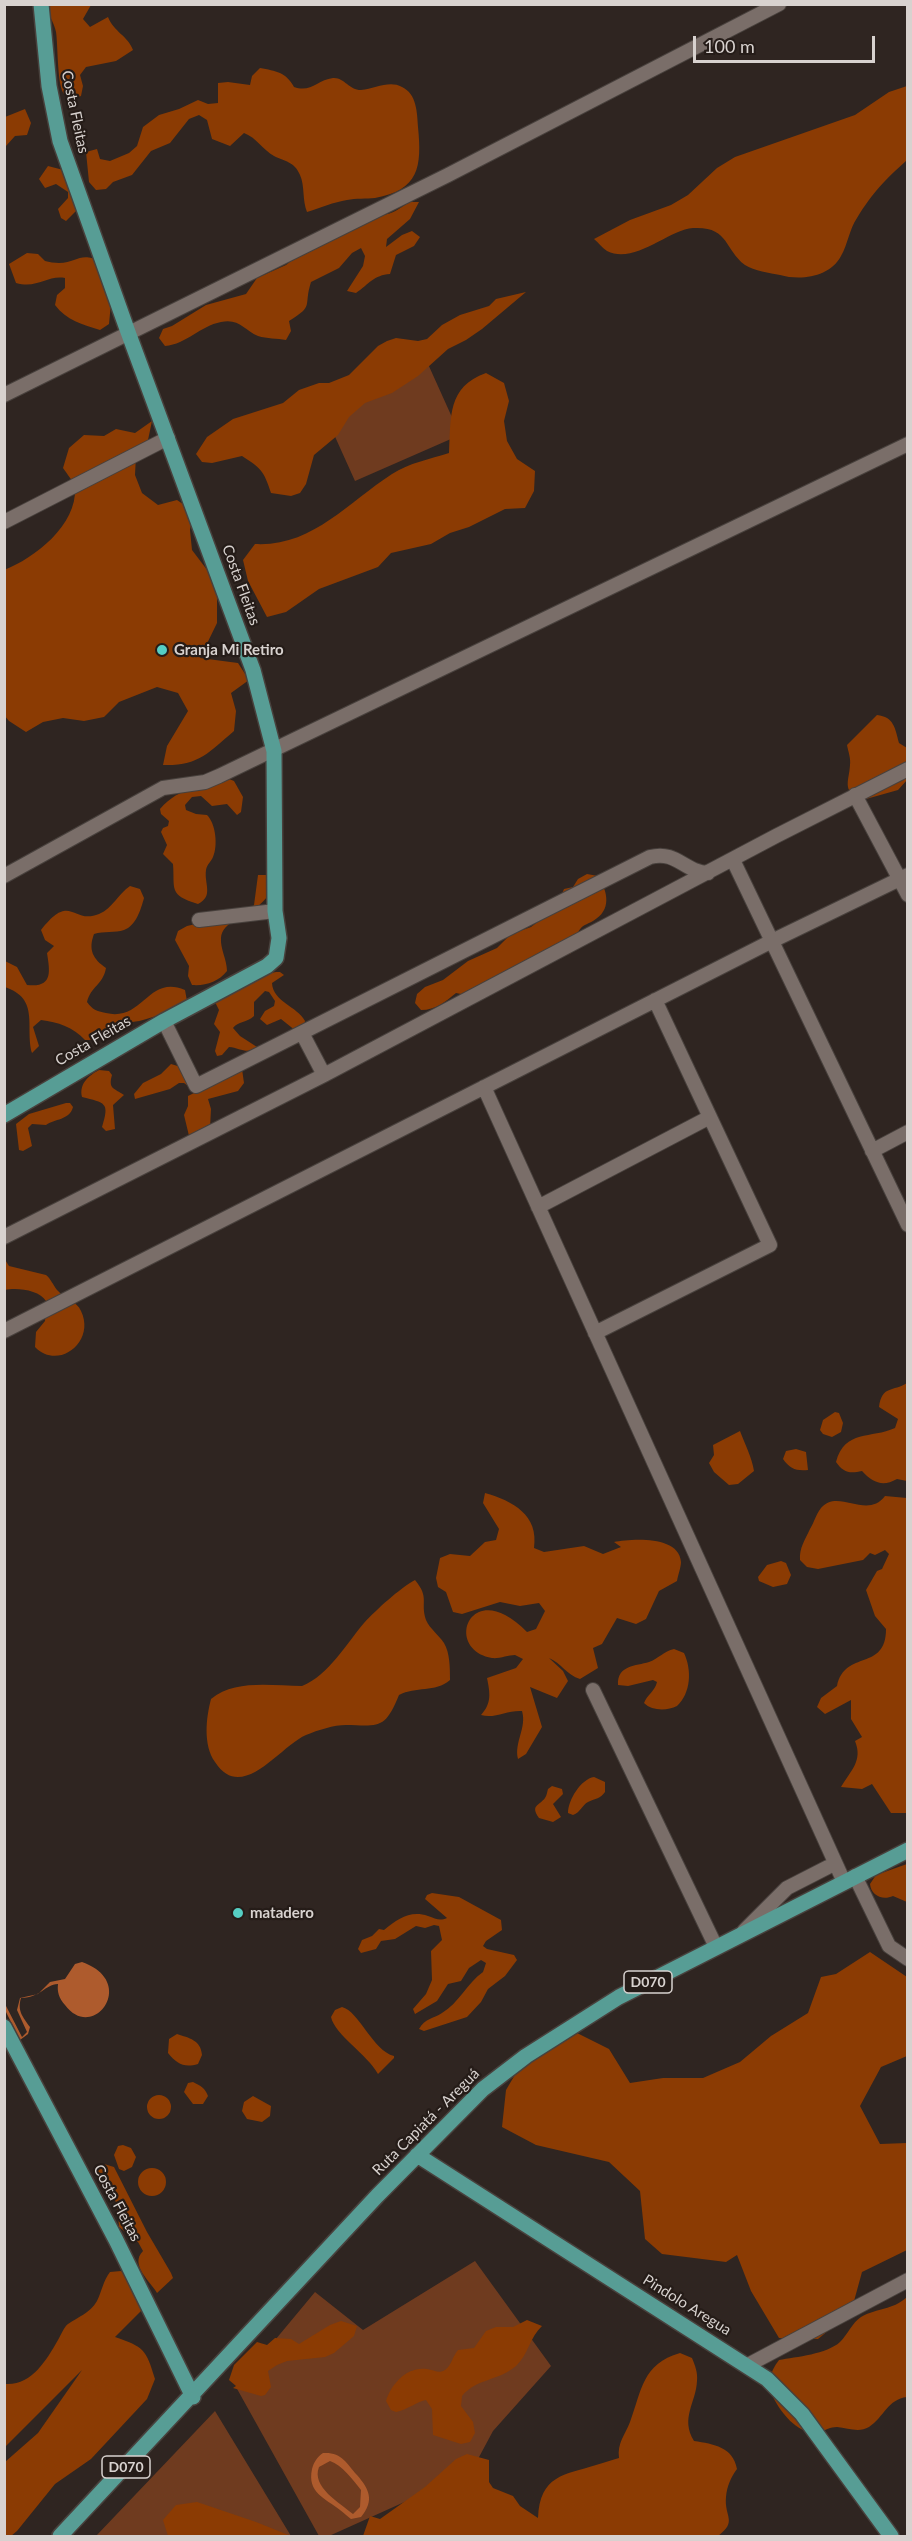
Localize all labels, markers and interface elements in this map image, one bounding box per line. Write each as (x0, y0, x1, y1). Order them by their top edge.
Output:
scale bar (696, 24, 878, 62)
text: 100 m (704, 35, 755, 57)
street label: Costa Fleitas (57, 69, 93, 155)
street label: Costa Fleitas (218, 542, 264, 628)
place label: Granja Mi Retiro (174, 641, 284, 659)
marker: Granja Mi Retiro (155, 643, 169, 657)
street label: Costa Fleitas (52, 1012, 134, 1070)
place label: matadero (250, 1904, 314, 1922)
marker: matadero (231, 1906, 245, 1920)
road number: D070 (624, 1971, 672, 1993)
street label: Ruta Capiatá - Areguá (369, 2065, 483, 2179)
street label: Costa Fleitas (89, 2162, 145, 2244)
street label: Pindolo Aregua (640, 2271, 734, 2339)
road number: D070 (102, 2456, 150, 2478)

